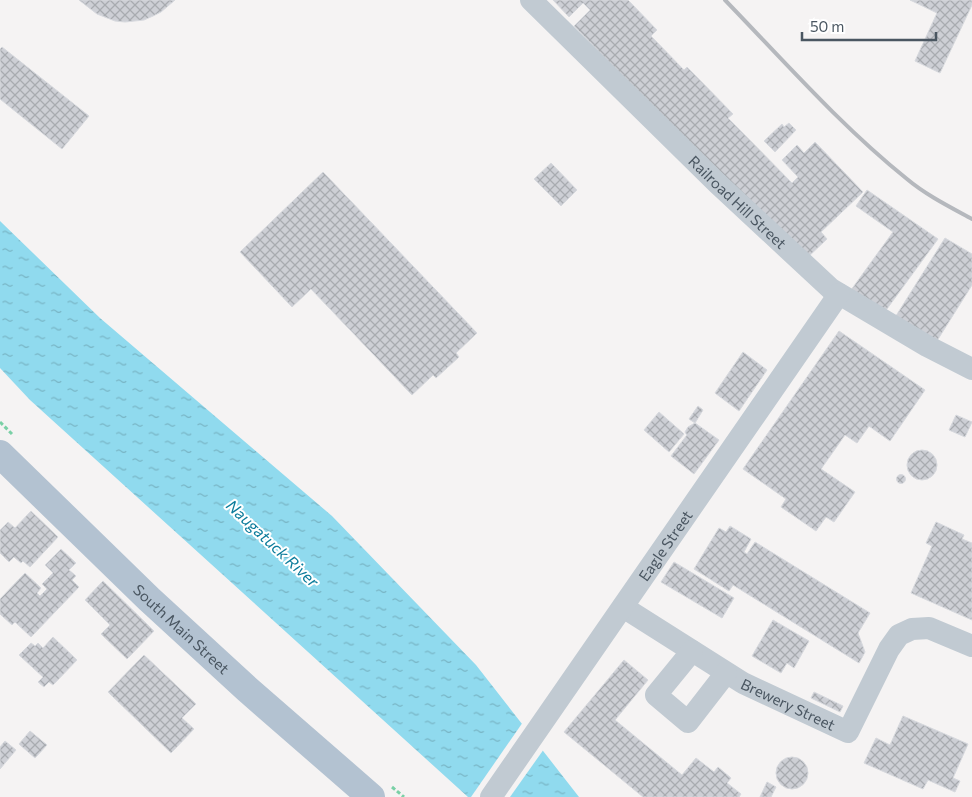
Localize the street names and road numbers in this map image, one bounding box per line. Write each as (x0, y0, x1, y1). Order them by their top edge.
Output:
street label: Railroad Hill Street (685, 151, 790, 252)
street label: Eagle Street (634, 507, 696, 584)
street label: South Main Street (130, 580, 233, 677)
street label: Brewery Street (738, 674, 838, 734)

